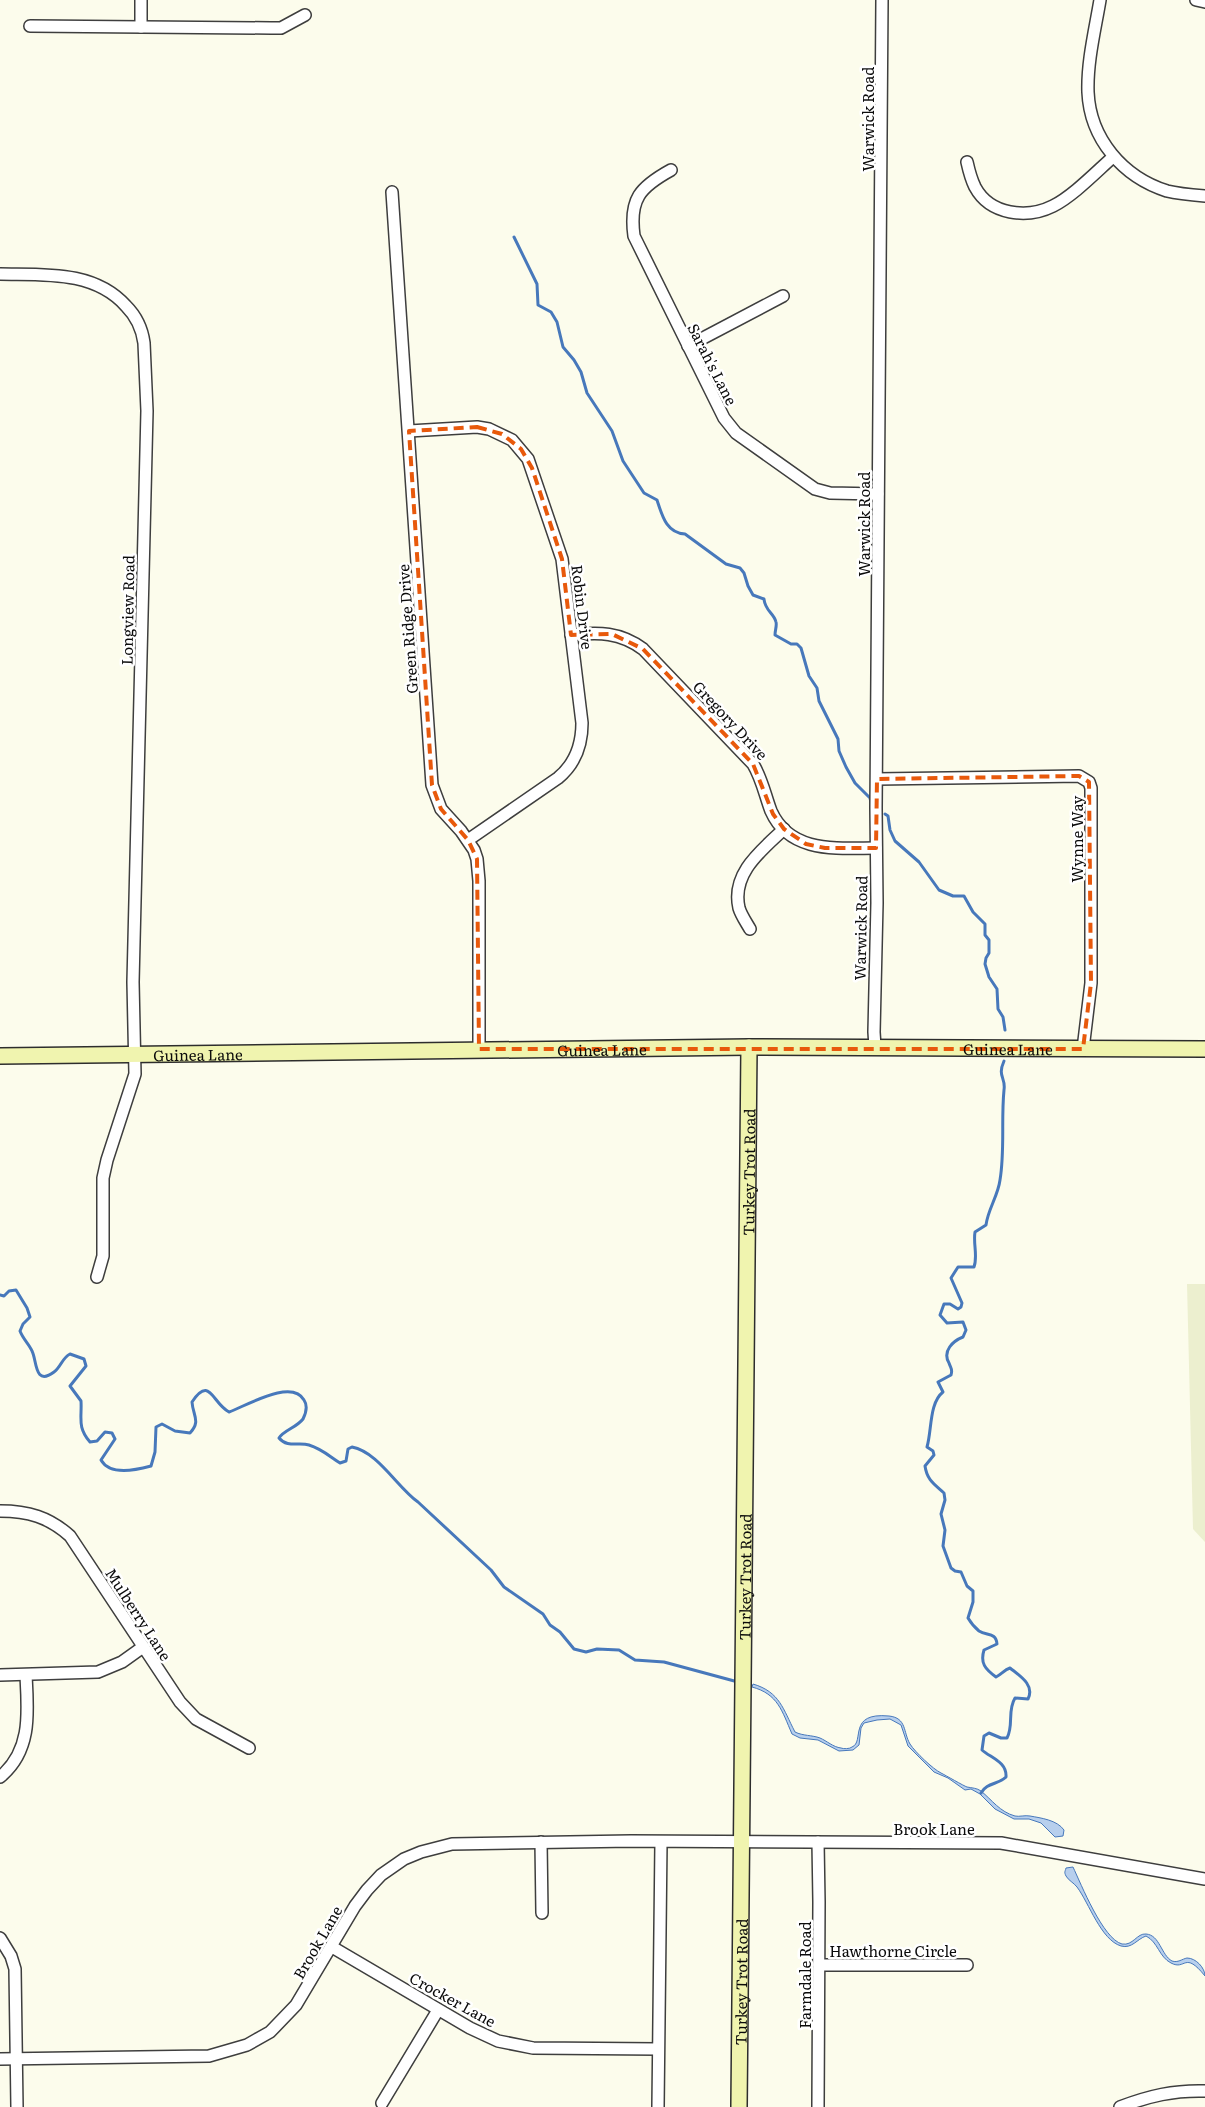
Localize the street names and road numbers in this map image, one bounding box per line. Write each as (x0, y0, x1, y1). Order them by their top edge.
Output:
street label: Warwick Road (856, 67, 879, 172)
street label: Sarah's Lane (682, 319, 744, 409)
street label: Warwick Road (852, 472, 875, 577)
street label: Longview Road (115, 555, 139, 665)
street label: Green Ridge Drive (391, 563, 423, 695)
street label: Robin Drive (566, 563, 600, 651)
street label: Gregory Drive (688, 675, 774, 765)
street label: Wynne Way (1065, 795, 1088, 882)
street label: Warwick Road (848, 875, 872, 981)
street label: Guinea Lane (963, 1036, 1053, 1060)
street label: Guinea Lane (557, 1037, 647, 1061)
street label: Guinea Lane (153, 1042, 243, 1066)
street label: Turkey Trot Road (736, 1108, 760, 1236)
street label: Turkey Trot Road (732, 1513, 756, 1641)
street label: Mulberry Lane (100, 1563, 178, 1665)
street label: Brook Lane (893, 1817, 975, 1840)
street label: Brook Lane (287, 1901, 347, 1983)
street label: Turkey Trot Road (728, 1918, 752, 2046)
street label: Farmdale Road (793, 1921, 816, 2029)
street label: Hawthorne Circle (829, 1939, 957, 1962)
street label: Crocker Lane (406, 1966, 500, 2032)

